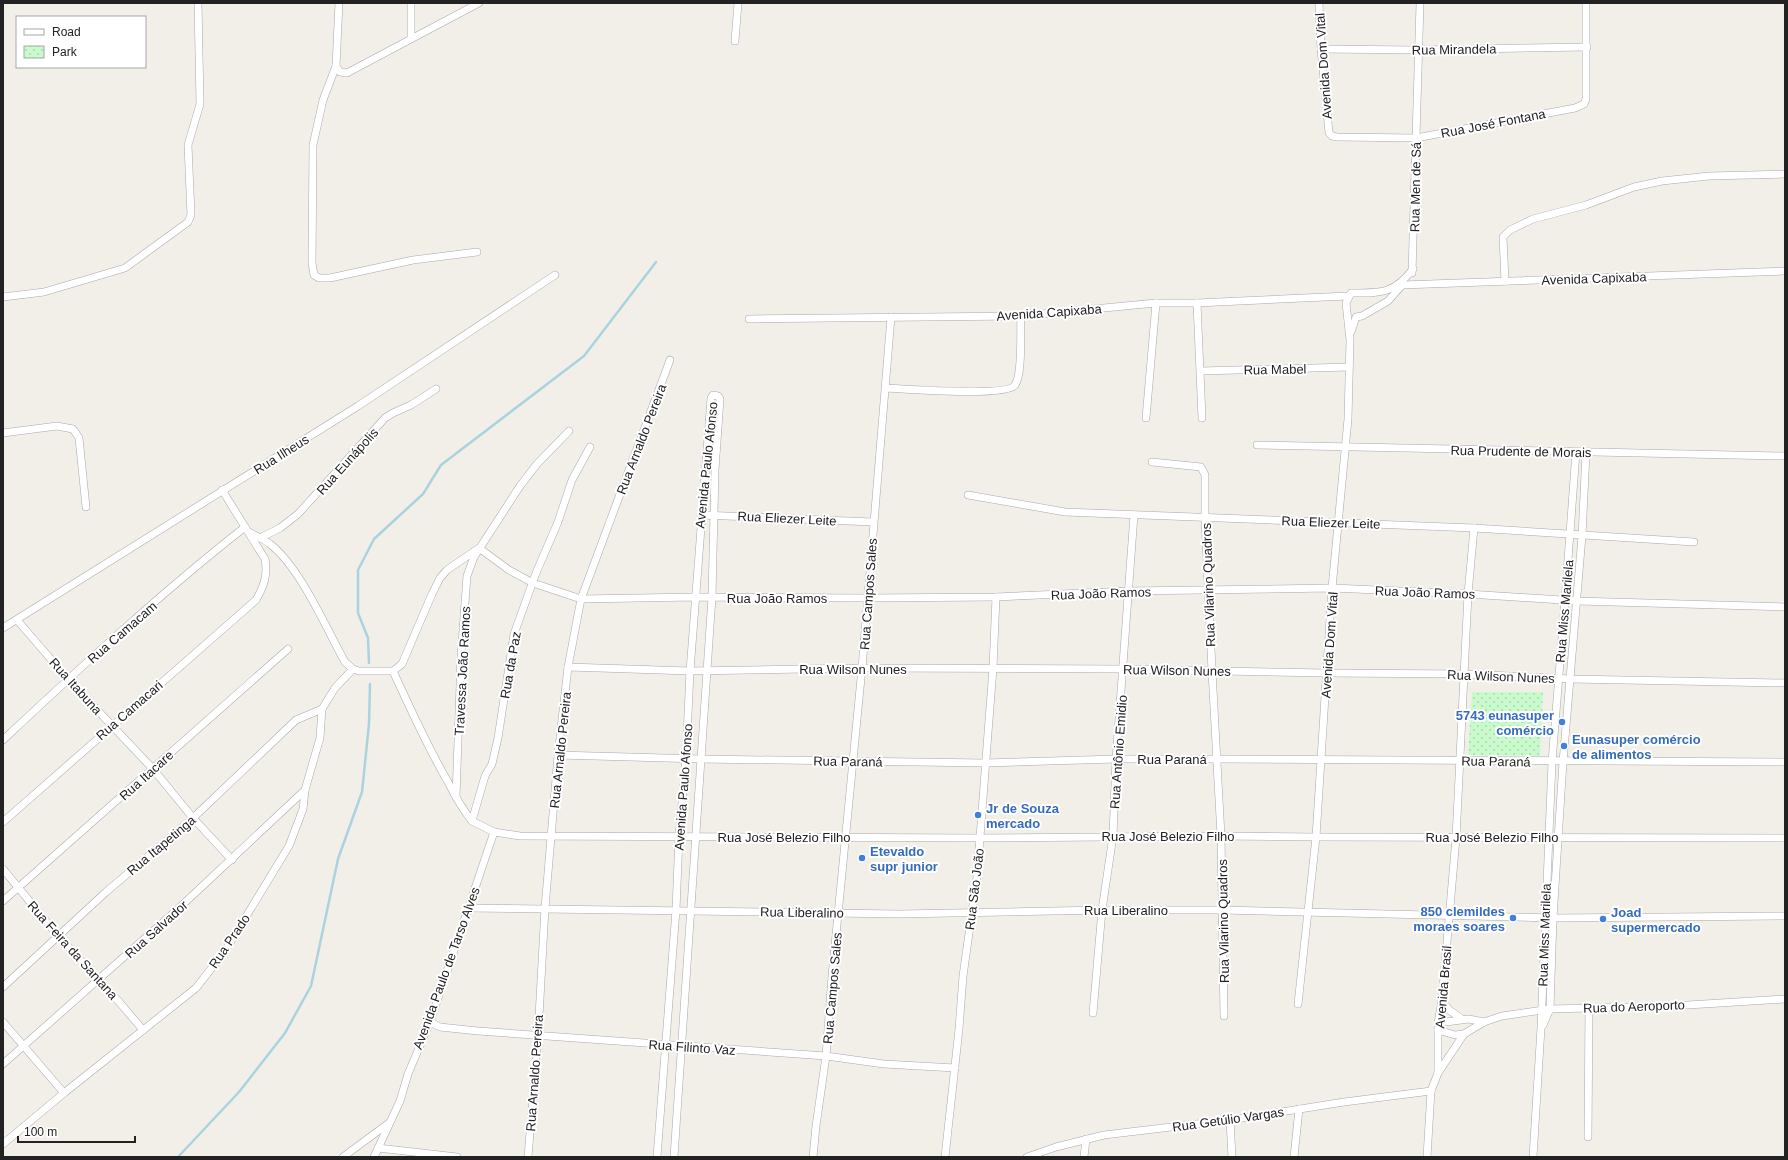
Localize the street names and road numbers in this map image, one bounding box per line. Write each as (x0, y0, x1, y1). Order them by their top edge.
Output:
street label: Avenida Dom Vital (1312, 12, 1335, 120)
street label: Rua Mirandela (1412, 41, 1497, 58)
street label: Rua José Fontana (1440, 106, 1547, 141)
street label: Rua Men de Sá (1407, 141, 1424, 232)
street label: Avenida Capixaba (1541, 269, 1648, 288)
street label: Avenida Capixaba (996, 301, 1103, 324)
street label: Rua Mabel (1243, 361, 1307, 378)
street label: Rua Arnaldo Pereira (613, 381, 670, 497)
street label: Avenida Paulo Afonso (692, 401, 721, 529)
street label: Rua Eunápolis (314, 425, 382, 498)
street label: Rua Ilheus (251, 431, 312, 477)
street label: Rua Prudente de Morais (1450, 443, 1592, 460)
street label: Rua Eliezer Leite (737, 508, 837, 529)
street label: Rua Eliezer Leite (1281, 513, 1381, 532)
street label: Rua Vilarino Quadros (1199, 522, 1218, 647)
street label: Rua Campos Sales (857, 537, 880, 650)
street label: Rua Miss Marilela (1553, 558, 1577, 663)
street label: Rua João Ramos (1375, 583, 1476, 602)
street label: Rua João Ramos (1051, 584, 1152, 603)
street label: Rua João Ramos (727, 591, 828, 606)
street label: Avenida Dom Vital (1318, 591, 1341, 699)
street label: Rua Camacam (85, 598, 160, 666)
street label: Travessa João Ramos (452, 605, 473, 736)
street label: Rua da Paz (497, 630, 524, 700)
street label: Rua Itabuna (46, 655, 105, 718)
street label: Rua Wilson Nunes (799, 662, 907, 677)
street label: Rua Wilson Nunes (1123, 662, 1231, 679)
street label: Rua Wilson Nunes (1447, 667, 1556, 686)
street label: Rua Camacari (93, 677, 166, 743)
street label: Rua Arnaldo Pereira (547, 690, 574, 809)
street label: Rua Antônio Emidio (1107, 695, 1130, 810)
street label: Avenida Paulo Afonso (672, 723, 695, 851)
street label: Rua Itacare (116, 747, 176, 803)
street label: Rua Paraná (1137, 752, 1207, 767)
street label: Rua Paraná (813, 753, 884, 770)
street label: Rua Paraná (1461, 753, 1532, 770)
street label: Rua Itapetinga (124, 812, 199, 878)
street label: Rua José Belezio Filho (1102, 829, 1234, 844)
street label: Rua José Belezio Filho (718, 830, 850, 845)
street label: Rua José Belezio Filho (1426, 830, 1558, 845)
street label: Rua São João (962, 847, 987, 931)
street label: Rua Vilarino Quadros (1215, 858, 1232, 983)
street label: Rua Miss Marilela (1535, 882, 1554, 987)
street label: Avenida Paulo de Tarso Alves (410, 885, 483, 1051)
street label: Rua Salvador (122, 897, 191, 961)
street label: Rua Feira da Santana (24, 898, 121, 1003)
street label: Rua Liberalino (1084, 903, 1168, 918)
street label: Rua Liberalino (760, 904, 844, 921)
street label: Rua Prado (206, 911, 253, 971)
street label: Rua Campos Sales (820, 931, 845, 1044)
street label: Avenida Brasil (1432, 945, 1455, 1029)
street label: Rua do Aeroporto (1583, 997, 1685, 1016)
street label: Rua Arnaldo Pereira (523, 1013, 546, 1132)
street label: Rua Filinto Vaz (648, 1037, 736, 1058)
street label: Rua Getúlio Vargas (1171, 1104, 1285, 1135)

